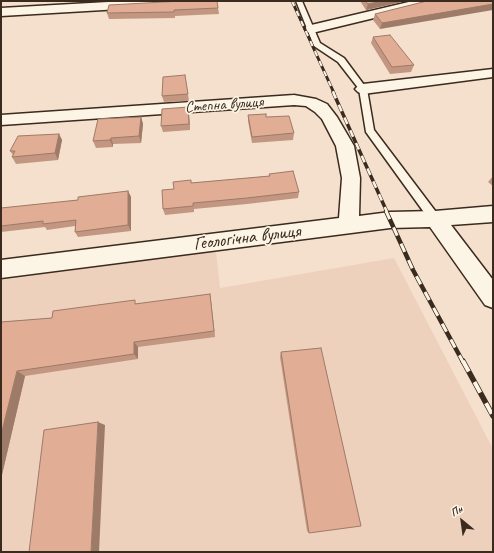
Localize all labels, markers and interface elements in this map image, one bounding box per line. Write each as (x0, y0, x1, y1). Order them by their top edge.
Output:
street label: Степна вулиця (184, 93, 264, 117)
street label: Геологічна вулиця (192, 220, 302, 256)
north arrow (442, 501, 482, 541)
text: Пн (448, 502, 465, 519)

